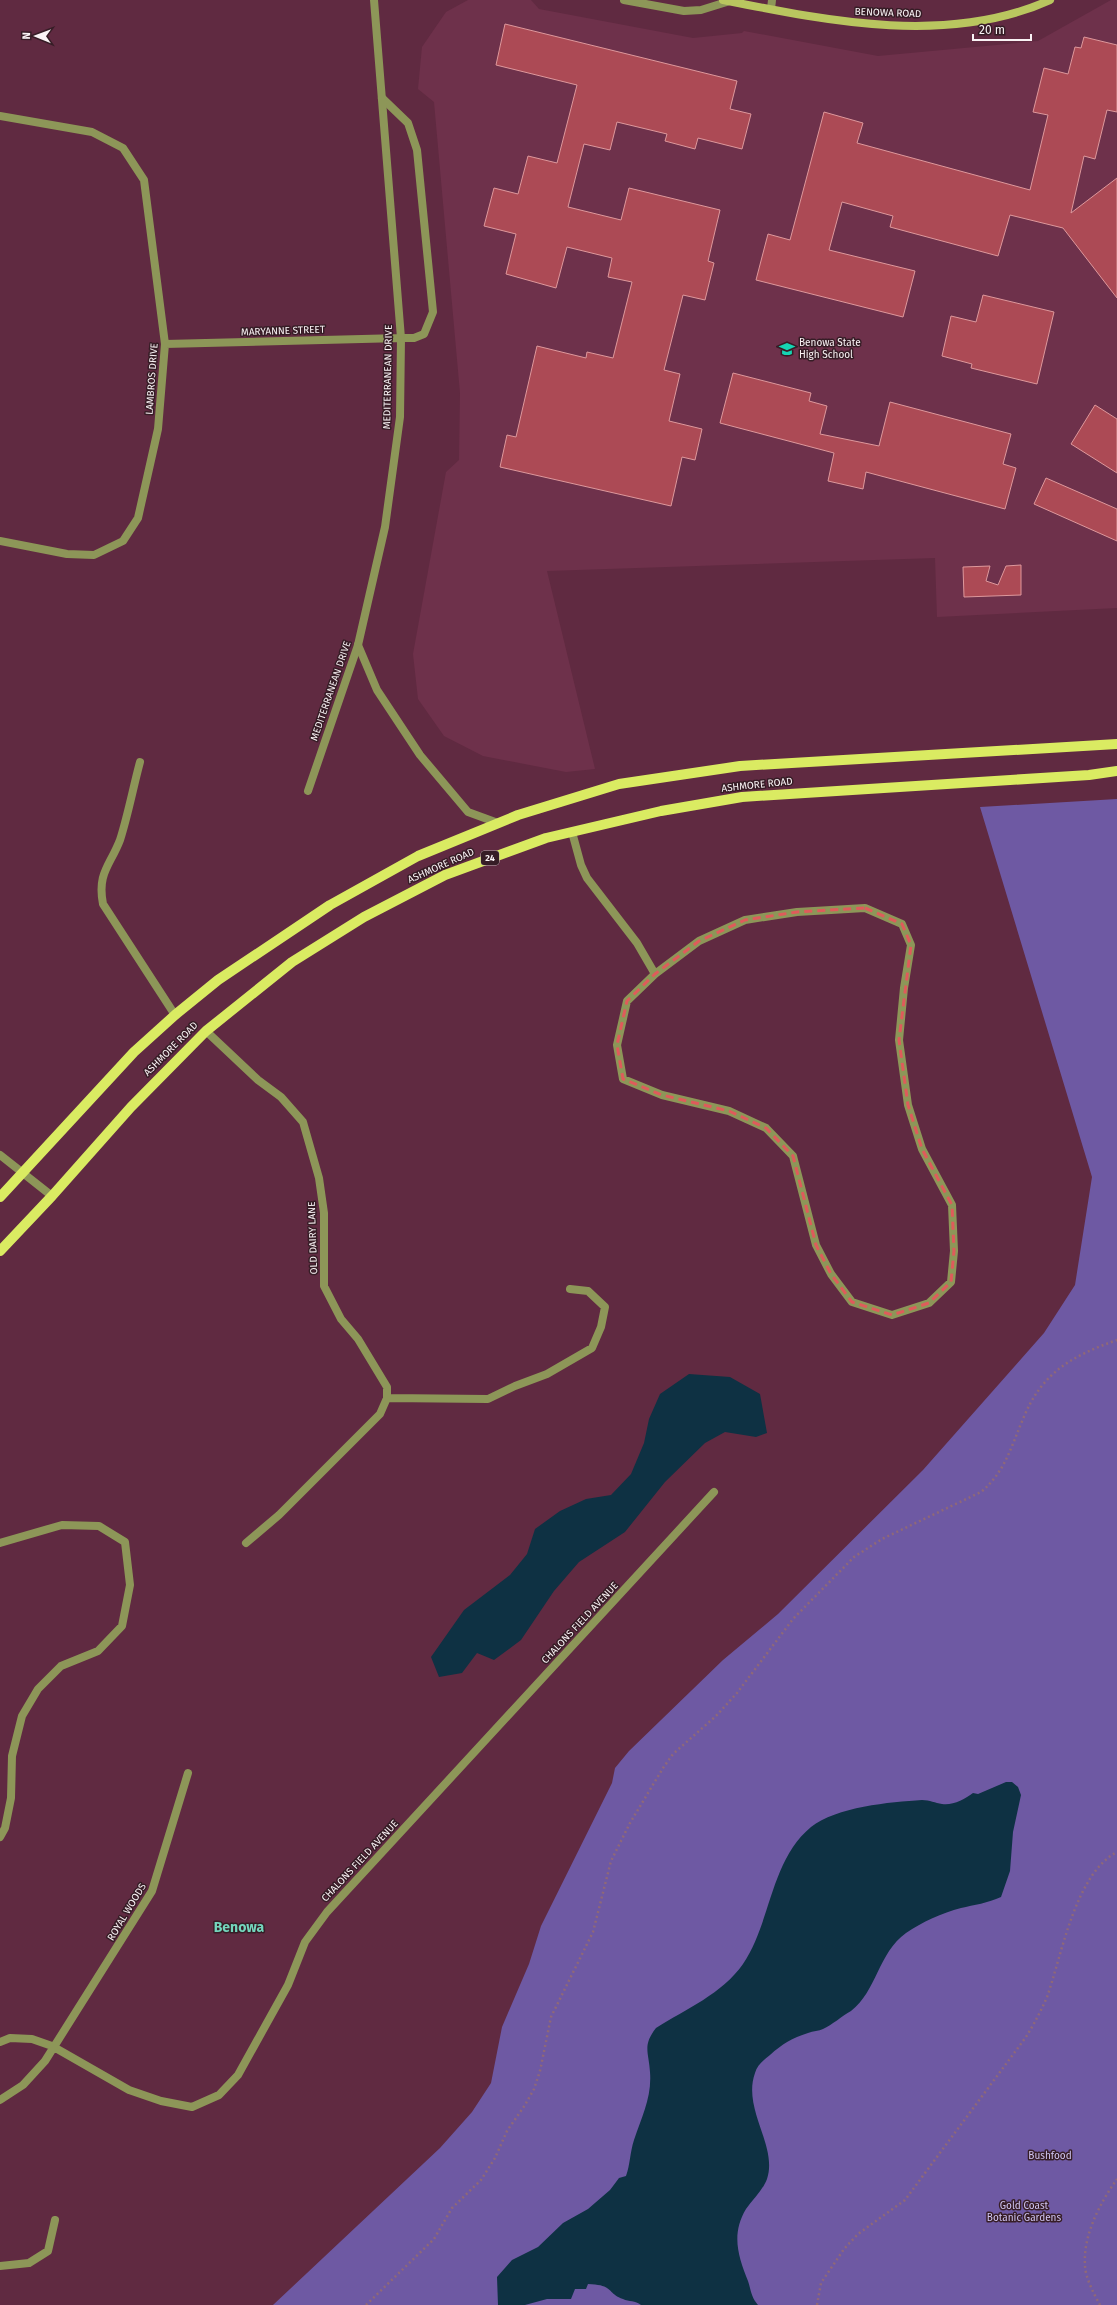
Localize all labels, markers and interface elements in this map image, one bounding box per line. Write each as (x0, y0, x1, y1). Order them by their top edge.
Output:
street label: BENOWA ROAD (854, 6, 922, 20)
north arrow (16, 16, 56, 56)
scale bar (973, 16, 1031, 42)
text: 20 m (979, 23, 1005, 37)
text: N (20, 32, 33, 40)
street label: MARYANNE STREET (241, 324, 326, 338)
street label: MEDITERRANEAN DRIVE (381, 325, 395, 429)
place label: Benowa State High School (799, 337, 861, 361)
school or university icon: Benowa State High School (778, 340, 796, 358)
street label: LAMBROS DRIVE (144, 343, 160, 415)
street label: MEDITERRANEAN DRIVE (308, 640, 354, 742)
street label: ASHMORE ROAD (721, 775, 793, 795)
street label: ASHMORE ROAD (406, 846, 476, 886)
road number: 24 (481, 851, 499, 865)
street label: ASHMORE ROAD (141, 1019, 201, 1079)
street label: OLD DAIRY LANE (306, 1201, 320, 1275)
street label: CHALONS FIELD AVENUE (539, 1580, 621, 1666)
street label: CHALONS FIELD AVENUE (319, 1818, 401, 1904)
street label: ROYAL WOODS (105, 1881, 149, 1943)
district label: Benowa (214, 1919, 265, 1936)
park label: Bushfood (1028, 2150, 1072, 2162)
park label: Gold Coast Botanic Gardens (987, 2200, 1061, 2224)

